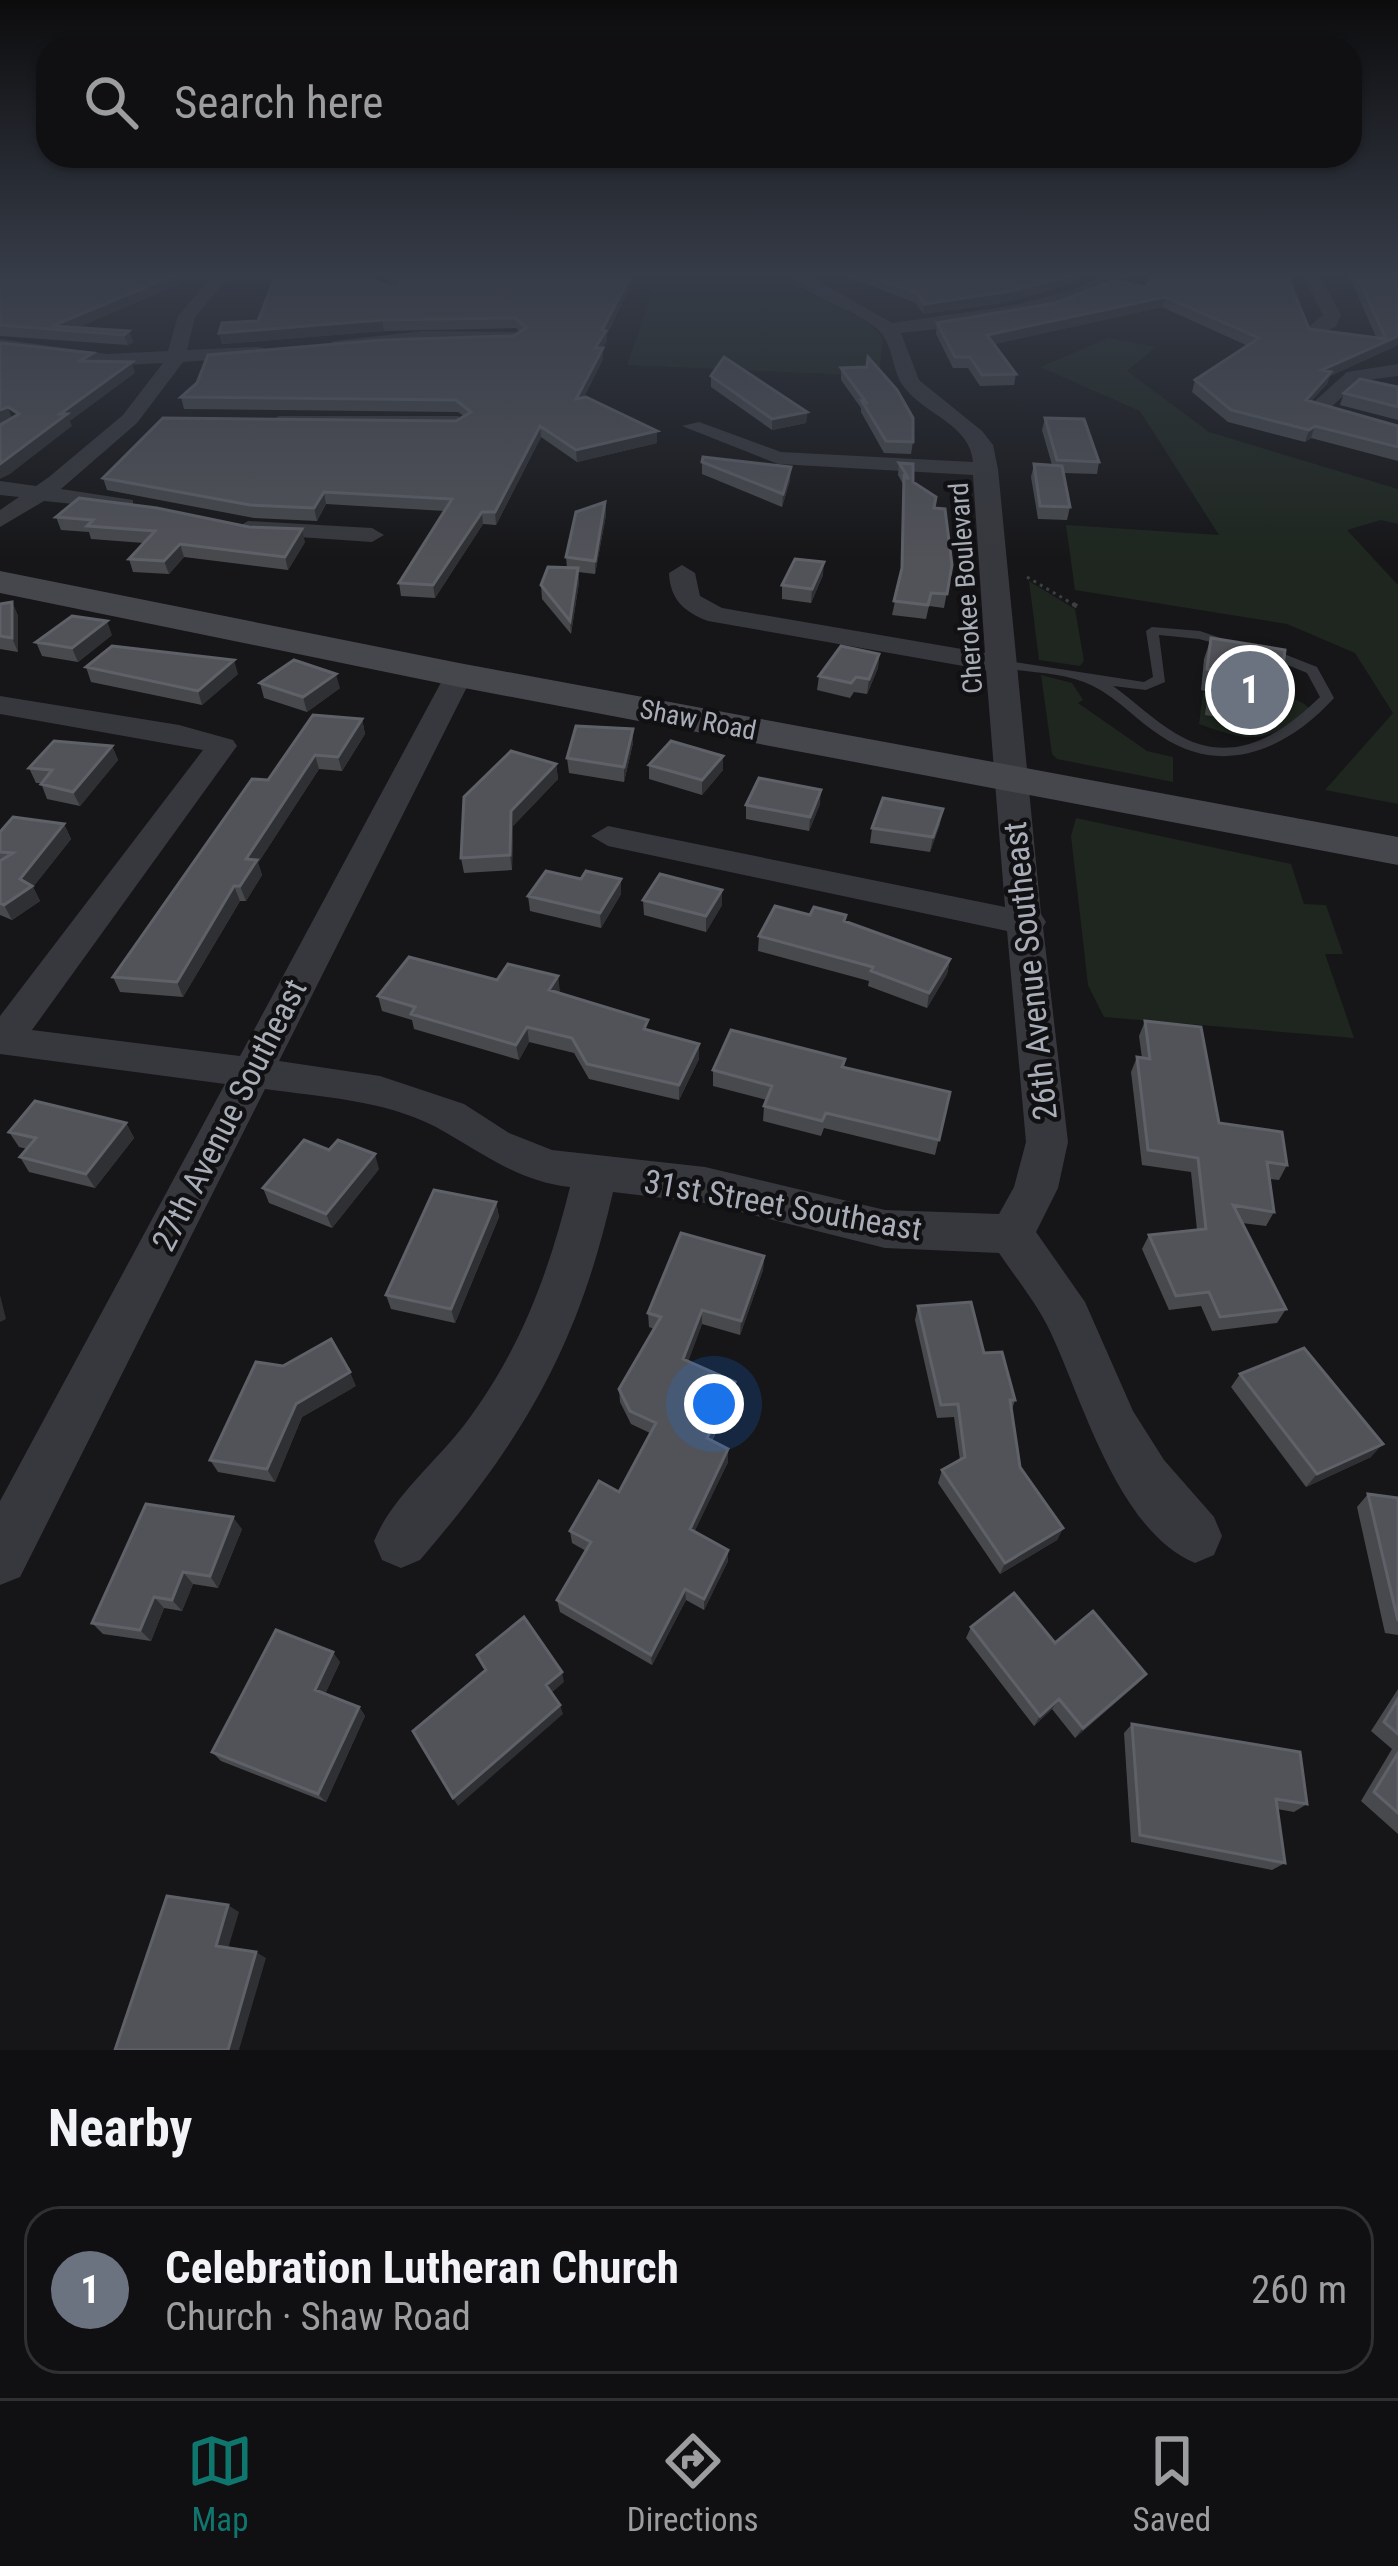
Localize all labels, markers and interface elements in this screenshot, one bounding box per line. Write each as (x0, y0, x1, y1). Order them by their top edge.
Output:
search box (36, 36, 1362, 168)
icon: search (78, 69, 144, 135)
text: Search here (174, 76, 383, 129)
street label: Cherokee Boulevard (943, 481, 989, 695)
pin: 1 (1211, 645, 1289, 735)
street label: Shaw Road (637, 693, 759, 747)
street label: 26th Avenue Southeast (995, 820, 1065, 1122)
street label: 27th Avenue Southeast (144, 973, 314, 1257)
street label: 31st Street Southeast (641, 1161, 925, 1249)
your location (684, 1374, 744, 1434)
text: Nearby (48, 2099, 192, 2158)
text: Celebration Lutheran Church (165, 2241, 679, 2294)
text: 1 (80, 2267, 100, 2313)
text: 260 m (1251, 2267, 1347, 2313)
text: Church · Shaw Road (165, 2294, 471, 2340)
tab: Map (187, 2428, 253, 2539)
tab: Directions (627, 2428, 759, 2539)
tab: Saved (1133, 2428, 1211, 2539)

